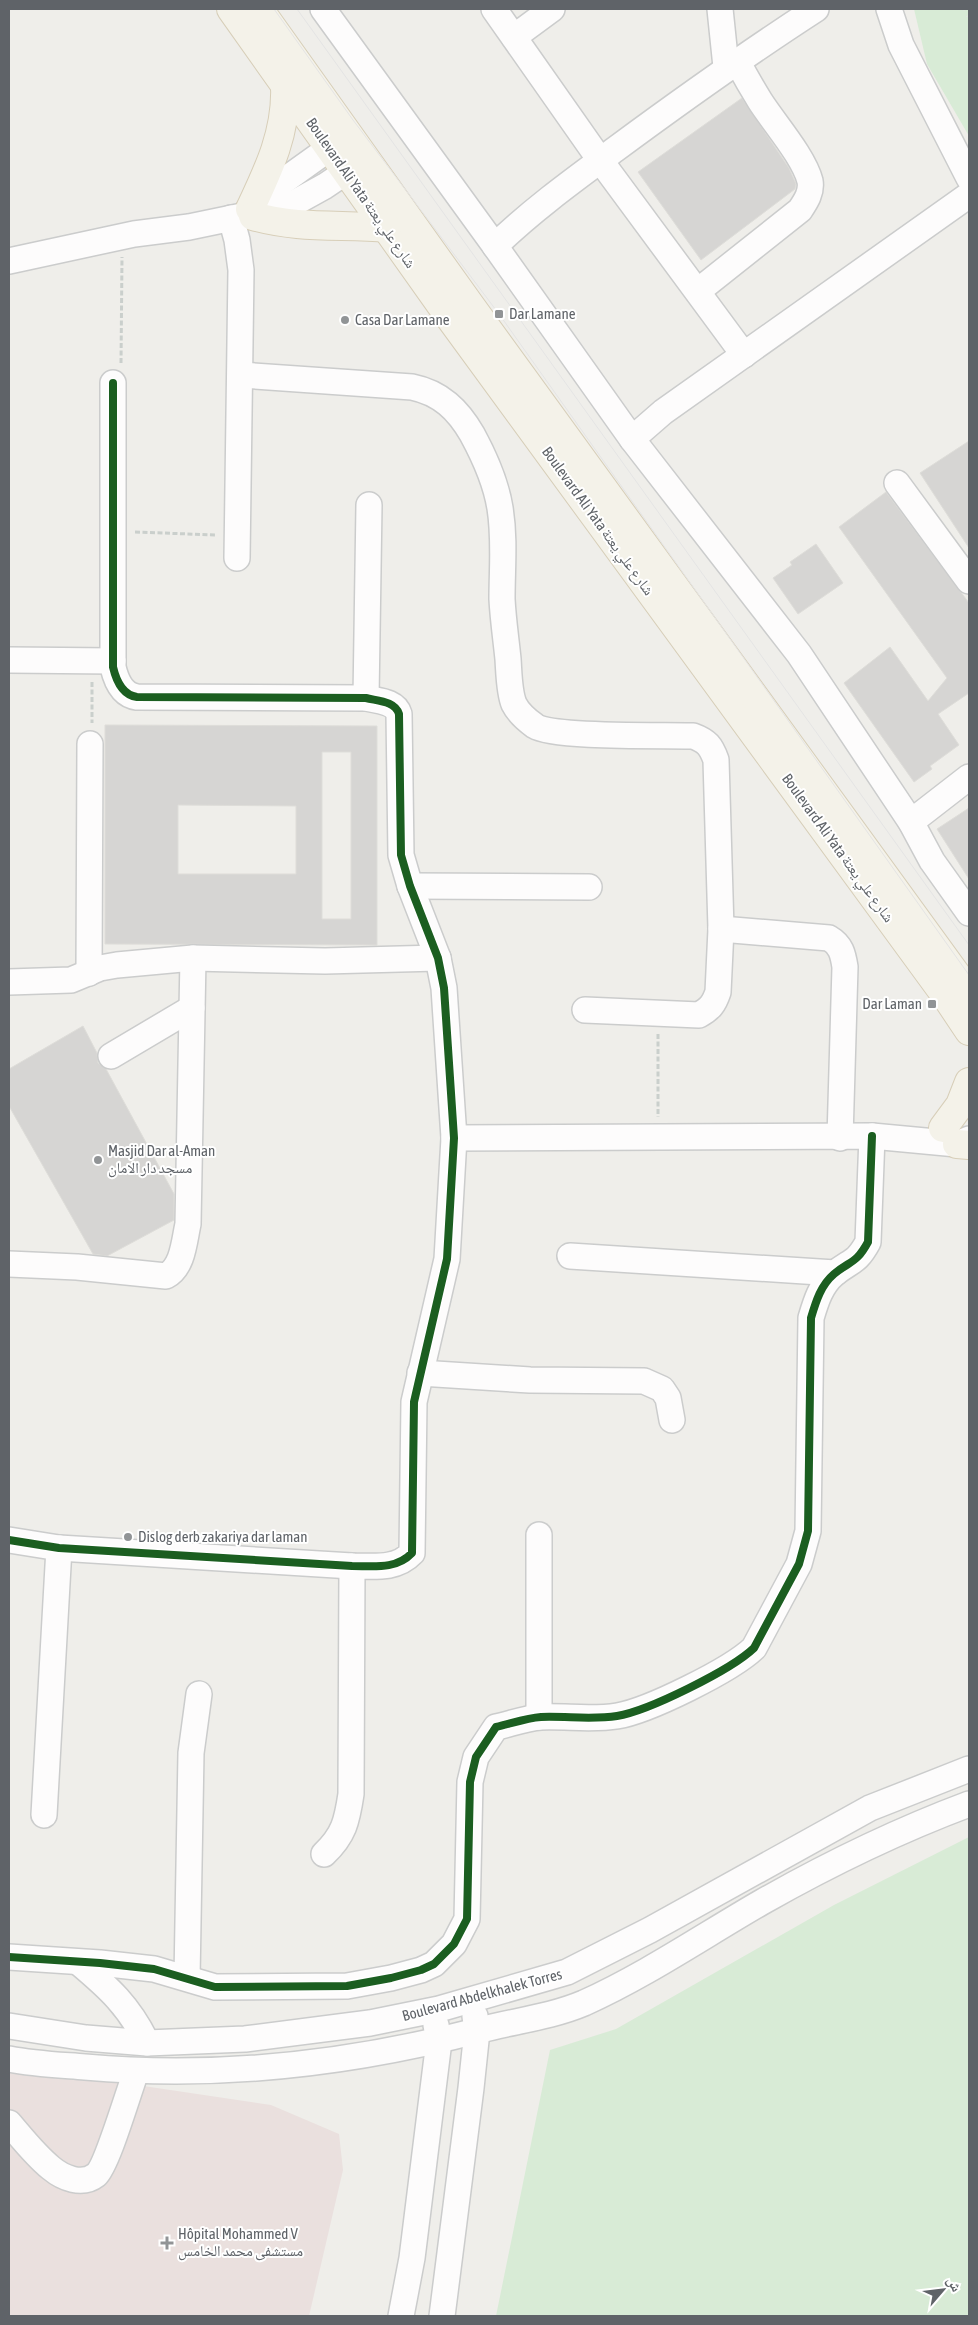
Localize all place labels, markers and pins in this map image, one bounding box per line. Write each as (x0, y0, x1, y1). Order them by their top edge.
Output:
place label: Dar Lamane (509, 305, 576, 322)
marker: Dar Lamane (493, 308, 505, 320)
place label: Casa Dar Lamane (355, 311, 450, 328)
marker: Casa Dar Lamane (339, 314, 351, 326)
place label: Dar Laman (862, 995, 922, 1012)
marker: Dar Laman (926, 998, 938, 1010)
place label: Masjid Dar al-Aman مسجد دار الامان (108, 1142, 215, 1178)
marker: Masjid Dar al-Aman مسجد دار الامان (92, 1154, 104, 1166)
place label: Dislog derb zakariya dar laman (138, 1528, 308, 1545)
marker: Dislog derb zakariya dar laman (122, 1531, 134, 1543)
place label: Hôpital Mohammed V مستشفى محمد الخامس (178, 2225, 303, 2261)
marker: Hôpital Mohammed V مستشفى محمد الخامس (160, 2236, 174, 2250)

